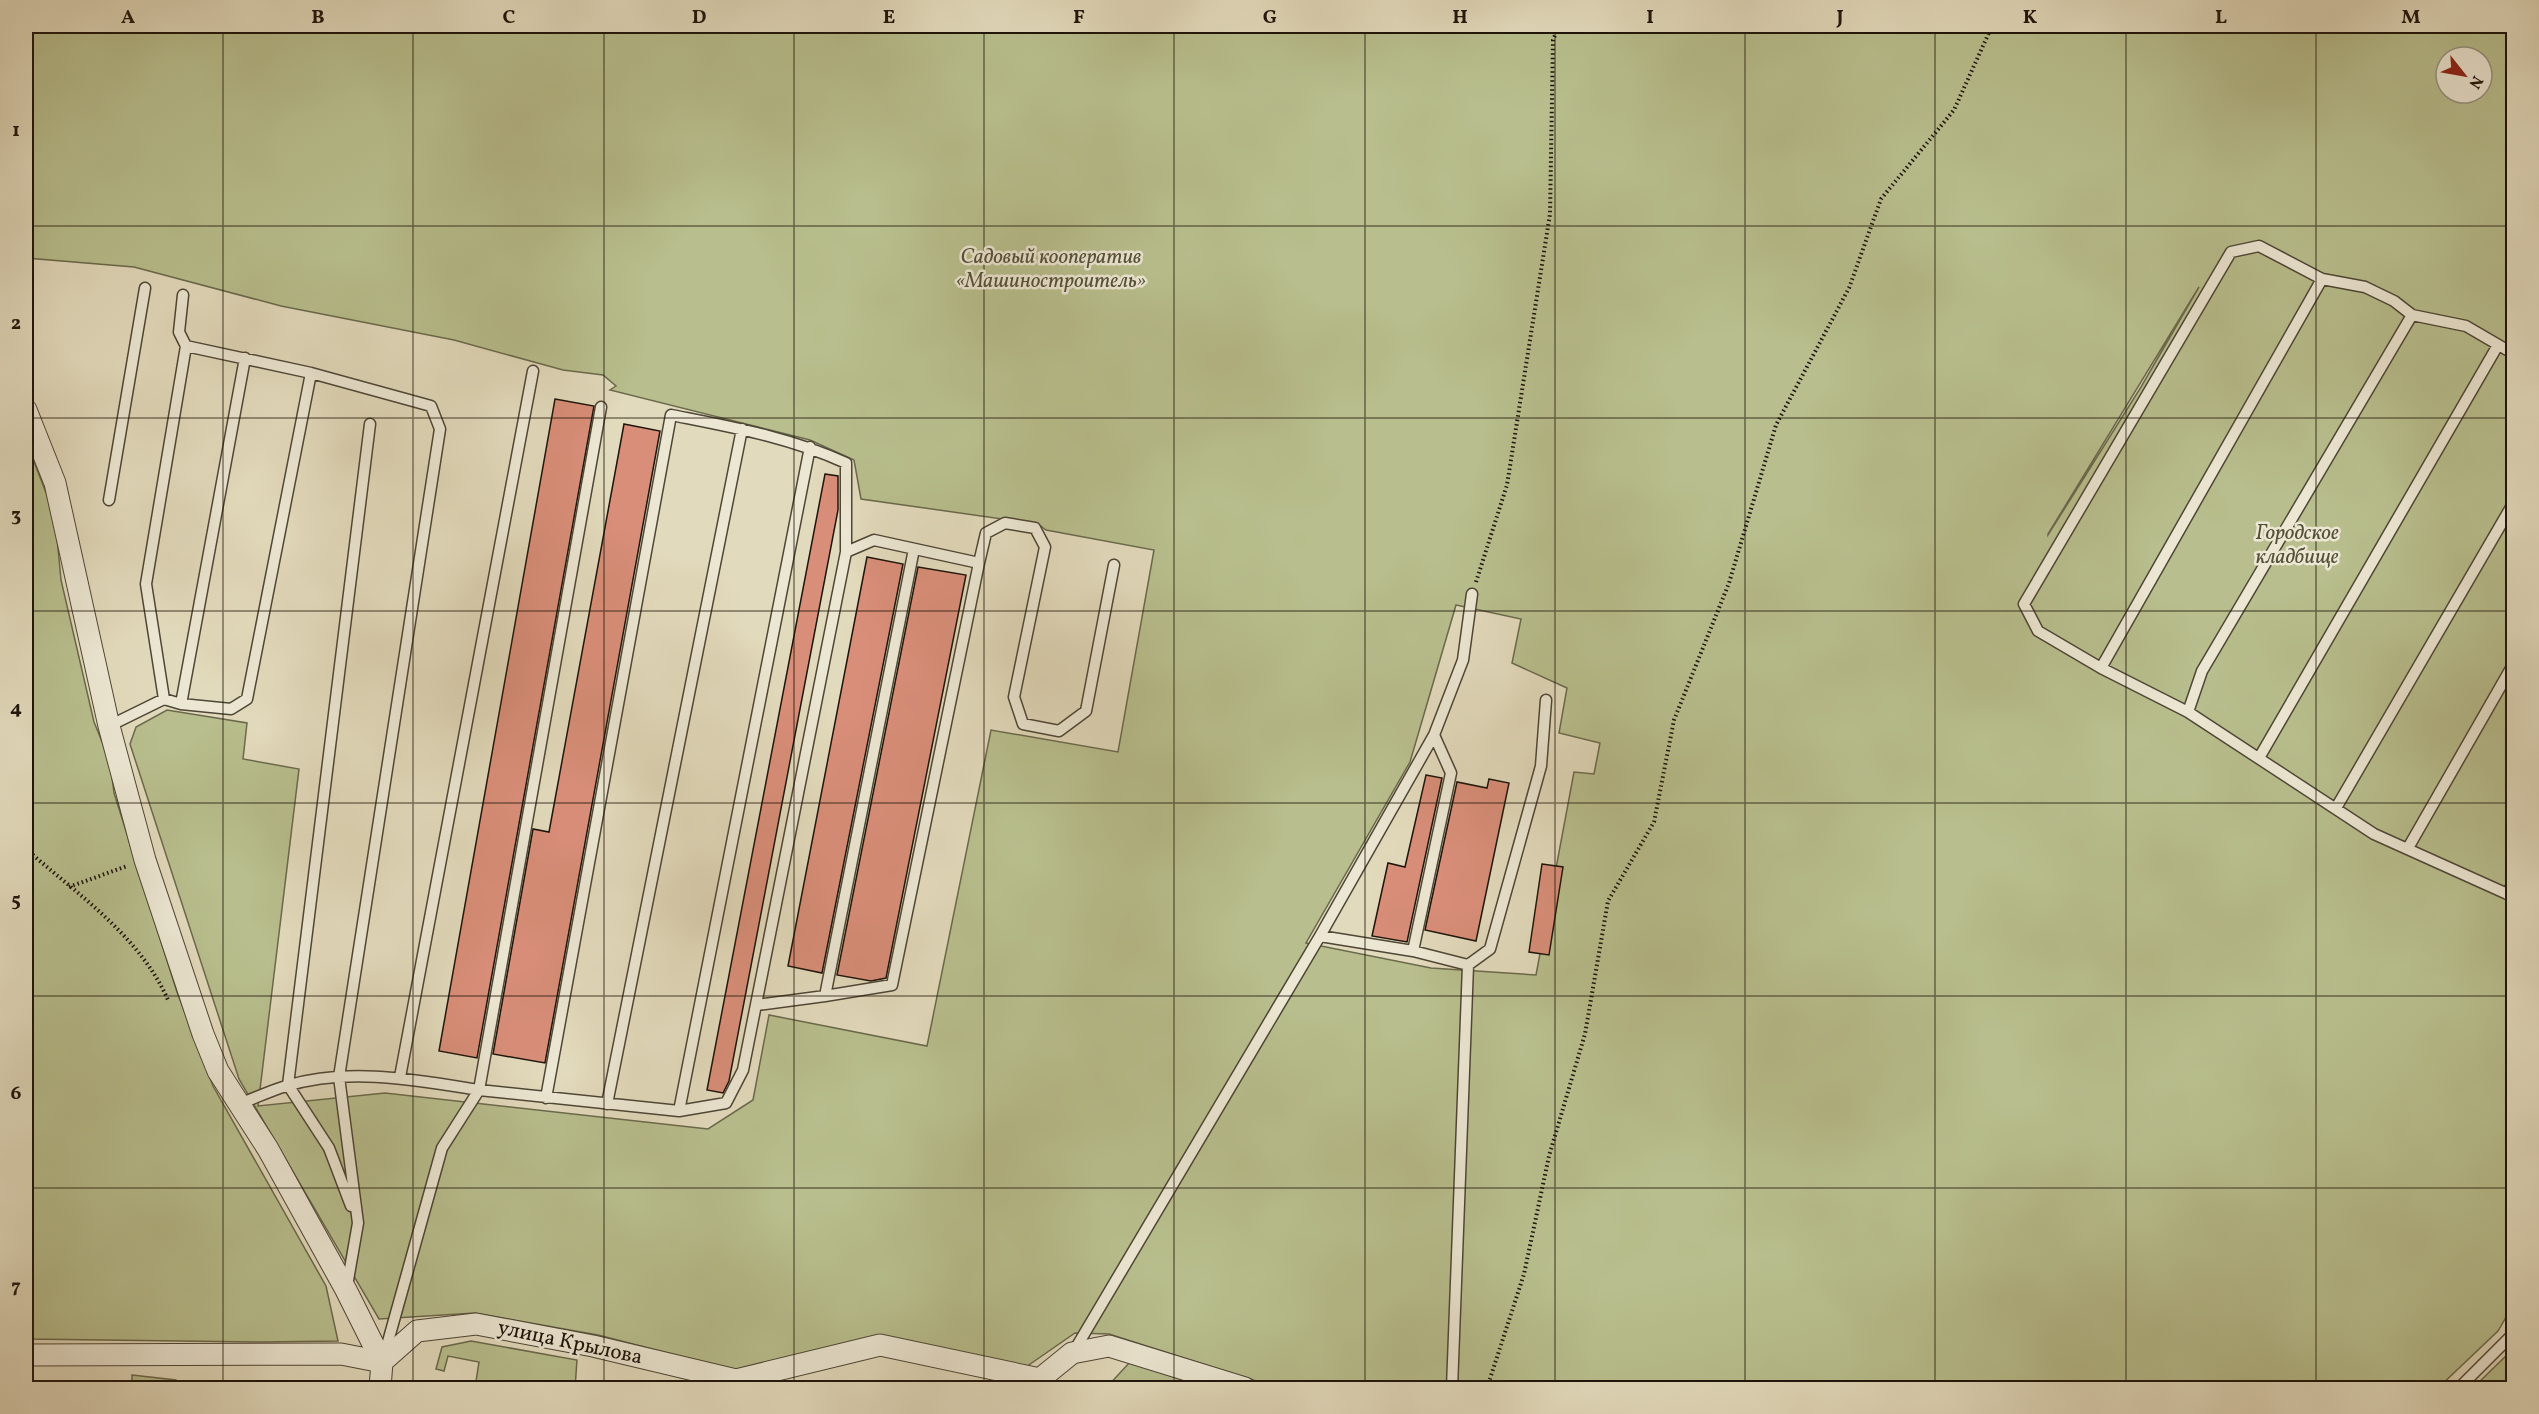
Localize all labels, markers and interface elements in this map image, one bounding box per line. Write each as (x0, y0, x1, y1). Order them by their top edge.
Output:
text: A (121, 4, 135, 32)
text: B (311, 4, 325, 32)
text: C (503, 4, 516, 32)
text: D (692, 4, 706, 32)
text: E (883, 4, 895, 32)
text: F (1073, 4, 1085, 32)
text: G (1263, 4, 1277, 32)
text: H (1452, 4, 1468, 32)
text: I (1646, 4, 1654, 32)
text: J (1835, 4, 1844, 32)
text: K (2023, 4, 2038, 32)
text: L (2215, 4, 2227, 32)
text: M (2401, 4, 2421, 32)
north arrow (2434, 45, 2494, 105)
text: N (2463, 71, 2488, 93)
text: 1 (12, 117, 20, 145)
park label: Садовый кооператив «Машиностроитель» (956, 243, 1146, 296)
text: 2 (11, 310, 21, 338)
text: 3 (11, 502, 21, 530)
park label: Городское кладбище (2255, 519, 2339, 572)
text: 4 (10, 695, 22, 723)
text: 5 (11, 887, 21, 915)
text: 6 (11, 1080, 22, 1108)
text: 7 (11, 1273, 21, 1301)
street label: улица Крылова (495, 1313, 645, 1373)

